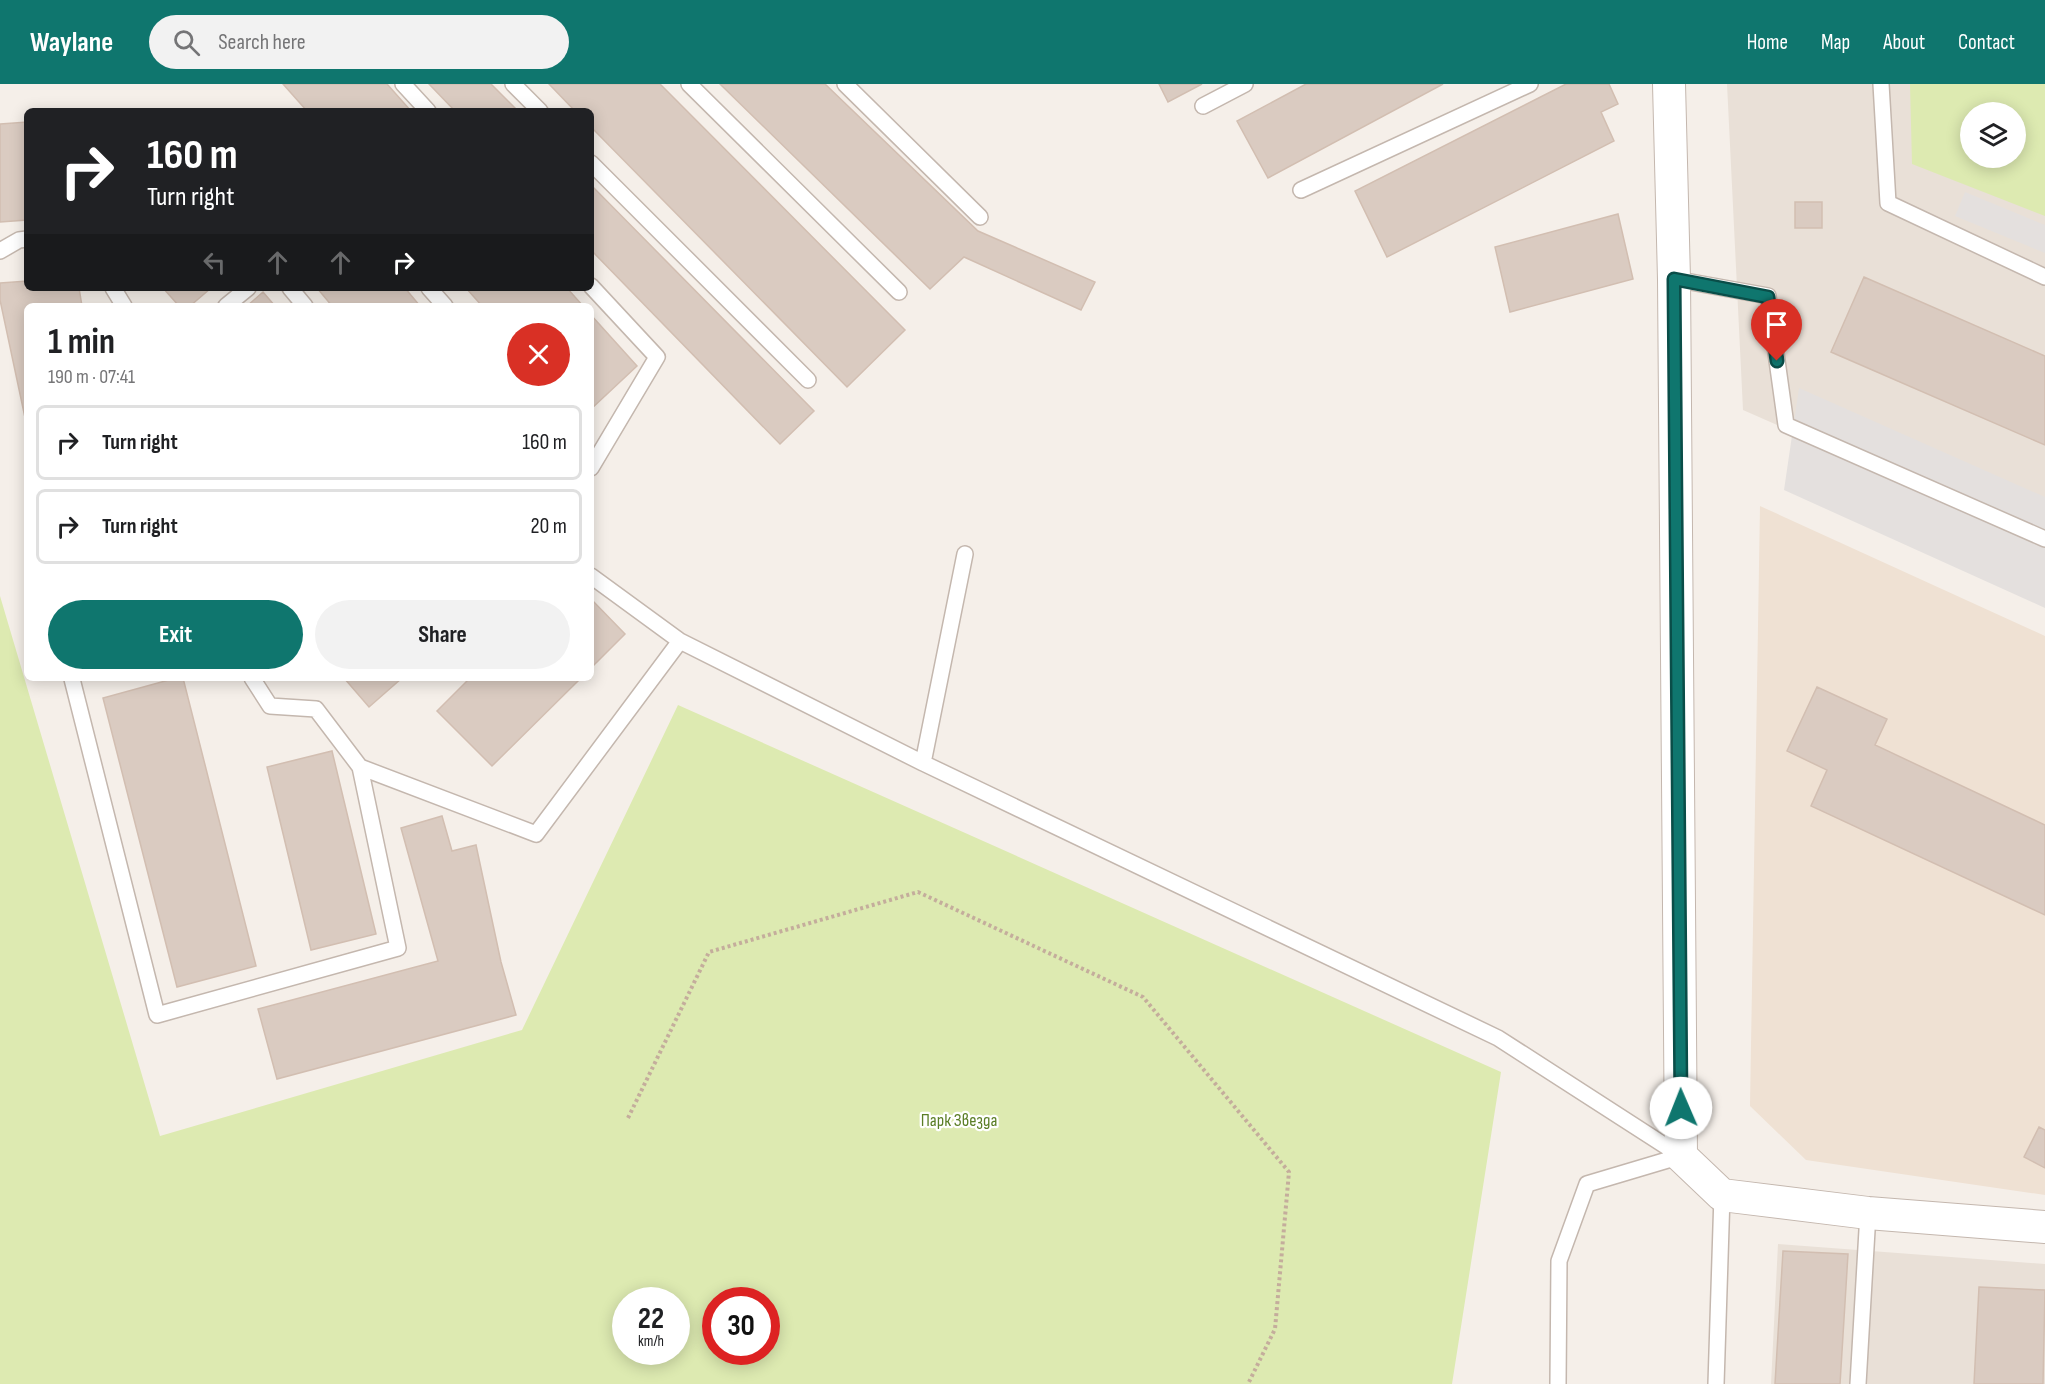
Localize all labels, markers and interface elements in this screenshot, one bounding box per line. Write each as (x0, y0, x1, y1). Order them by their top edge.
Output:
search box (149, 15, 569, 69)
text: Waylane (30, 26, 113, 59)
icon: search (170, 26, 203, 59)
text: Search here (218, 29, 306, 56)
text: Home (1747, 30, 1788, 55)
text: Map (1821, 30, 1850, 55)
text: About (1883, 30, 1925, 55)
text: Contact (1958, 30, 2015, 55)
map controls (1960, 102, 2026, 168)
button: layers (1960, 102, 2026, 168)
text: 160 m (147, 130, 238, 181)
icon: right (48, 132, 126, 210)
text: Turn right (147, 181, 234, 213)
icon: left (198, 246, 231, 279)
icon: ahead (261, 246, 294, 279)
icon: ahead (324, 246, 357, 279)
icon: right (387, 246, 420, 279)
pin (1751, 299, 1802, 361)
icon: arrive (1760, 308, 1793, 341)
text: 1 min (48, 321, 115, 364)
button: close (507, 323, 570, 386)
text: 190 m · 07:41 (48, 365, 135, 389)
icon: right (51, 426, 84, 459)
text: Turn right (102, 429, 178, 456)
text: 160 m (522, 429, 567, 456)
icon: right (51, 510, 84, 543)
text: Turn right (102, 513, 178, 540)
text: 20 m (531, 513, 567, 540)
button: Exit (48, 600, 303, 669)
button: Share (315, 600, 570, 669)
position arrow (1649, 1076, 1713, 1140)
park label: Парк Звезда (921, 1110, 997, 1131)
speed limit sign: 30 (702, 1287, 780, 1365)
text: 22 (638, 1301, 664, 1337)
text: km/h (638, 1332, 664, 1351)

